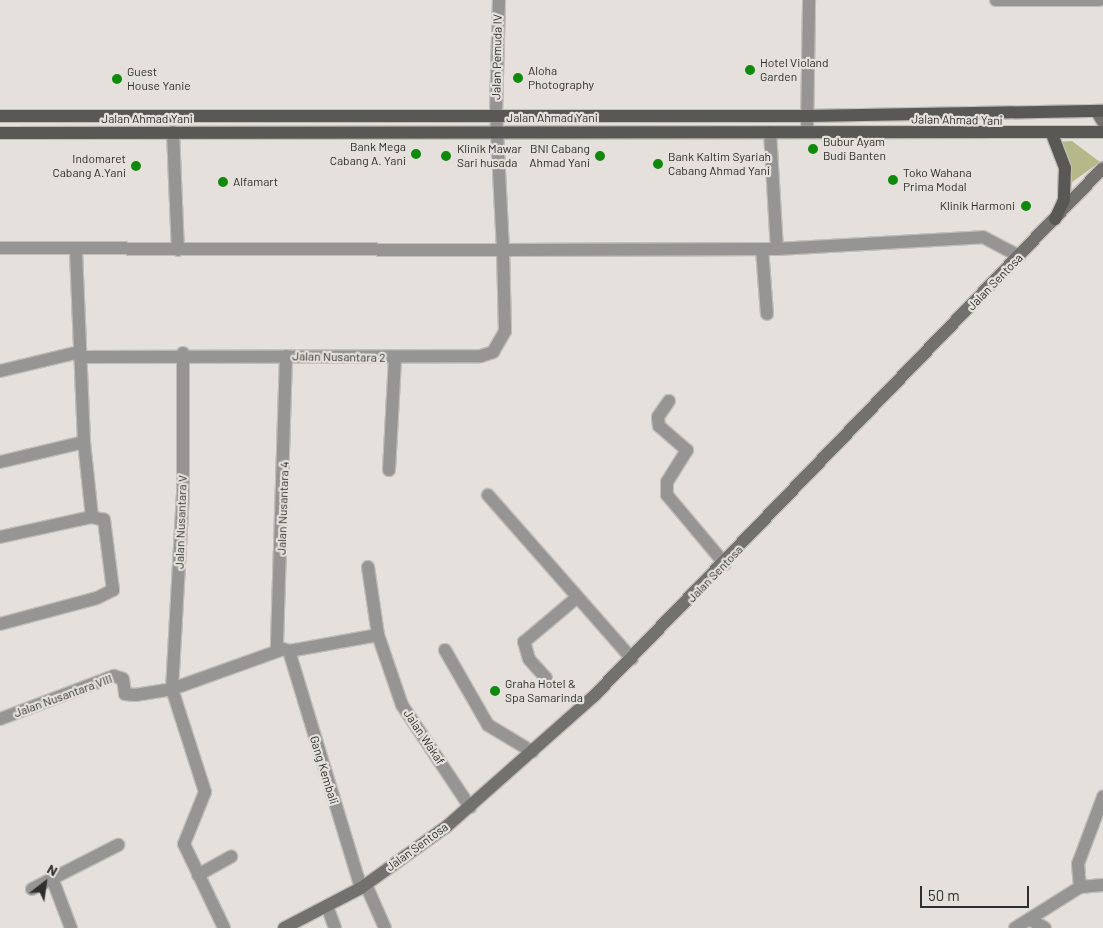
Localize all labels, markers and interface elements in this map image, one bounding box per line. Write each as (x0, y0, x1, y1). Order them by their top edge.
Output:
street label: Jalan Pemuda IV (489, 14, 505, 100)
place label: Hotel Violand Garden (760, 56, 829, 84)
place label: Aloha Photography (528, 64, 594, 92)
marker: Hotel Violand Garden (744, 64, 756, 76)
place label: Guest House Yanie (127, 65, 191, 93)
marker: Aloha Photography (512, 72, 524, 84)
marker: Guest House Yanie (111, 73, 123, 85)
street label: Jalan Ahmad Yani (506, 111, 598, 125)
street label: Jalan Ahmad Yani (101, 112, 193, 126)
street label: Jalan Ahmad Yani (911, 112, 1003, 128)
place label: Bubur Ayam Budi Banten (823, 135, 886, 163)
place label: Bank Mega Cabang A. Yani (330, 140, 406, 168)
place label: Klinik Mawar Sari husada (457, 142, 522, 170)
place label: BNI Cabang Ahmad Yani (529, 142, 590, 170)
marker: Bubur Ayam Budi Banten (807, 143, 819, 155)
marker: Bank Mega Cabang A. Yani (410, 148, 422, 160)
marker: Klinik Mawar Sari husada (439, 149, 453, 163)
marker: BNI Cabang Ahmad Yani (594, 150, 606, 162)
place label: Bank Kaltim Syariah Cabang Ahmad Yani (668, 150, 771, 178)
place label: Indomaret Cabang A.Yani (53, 152, 126, 180)
marker: Bank Kaltim Syariah Cabang Ahmad Yani (652, 158, 664, 170)
marker: Indomaret Cabang A.Yani (130, 160, 142, 172)
place label: Toko Wahana Prima Modal (903, 166, 972, 194)
marker: Toko Wahana Prima Modal (887, 174, 899, 186)
place label: Alfamart (233, 175, 278, 189)
marker: Alfamart (217, 176, 229, 188)
place label: Klinik Harmoni (940, 199, 1015, 213)
marker: Klinik Harmoni (1019, 199, 1033, 213)
street label: Jalan Sentosa (964, 251, 1026, 313)
street label: Jalan Nusantara 2 (292, 349, 386, 365)
street label: Jalan Nusantara 4 (274, 461, 292, 555)
street label: Jalan Nusantara V (172, 475, 190, 569)
street label: Jalan Sentosa (684, 543, 746, 605)
street label: Jalan Nusantara VIII (12, 672, 114, 720)
place label: Graha Hotel & Spa Samarinda (505, 677, 583, 705)
marker: Graha Hotel & Spa Samarinda (489, 685, 501, 697)
street label: Jalan Wakaf (400, 707, 448, 767)
street label: Gang Kembali (307, 734, 341, 806)
street label: Jalan Sentosa (383, 820, 451, 874)
north arrow (20, 858, 70, 908)
text: N (44, 860, 61, 879)
scale bar (923, 876, 1032, 908)
text: 50 m (928, 886, 960, 904)

